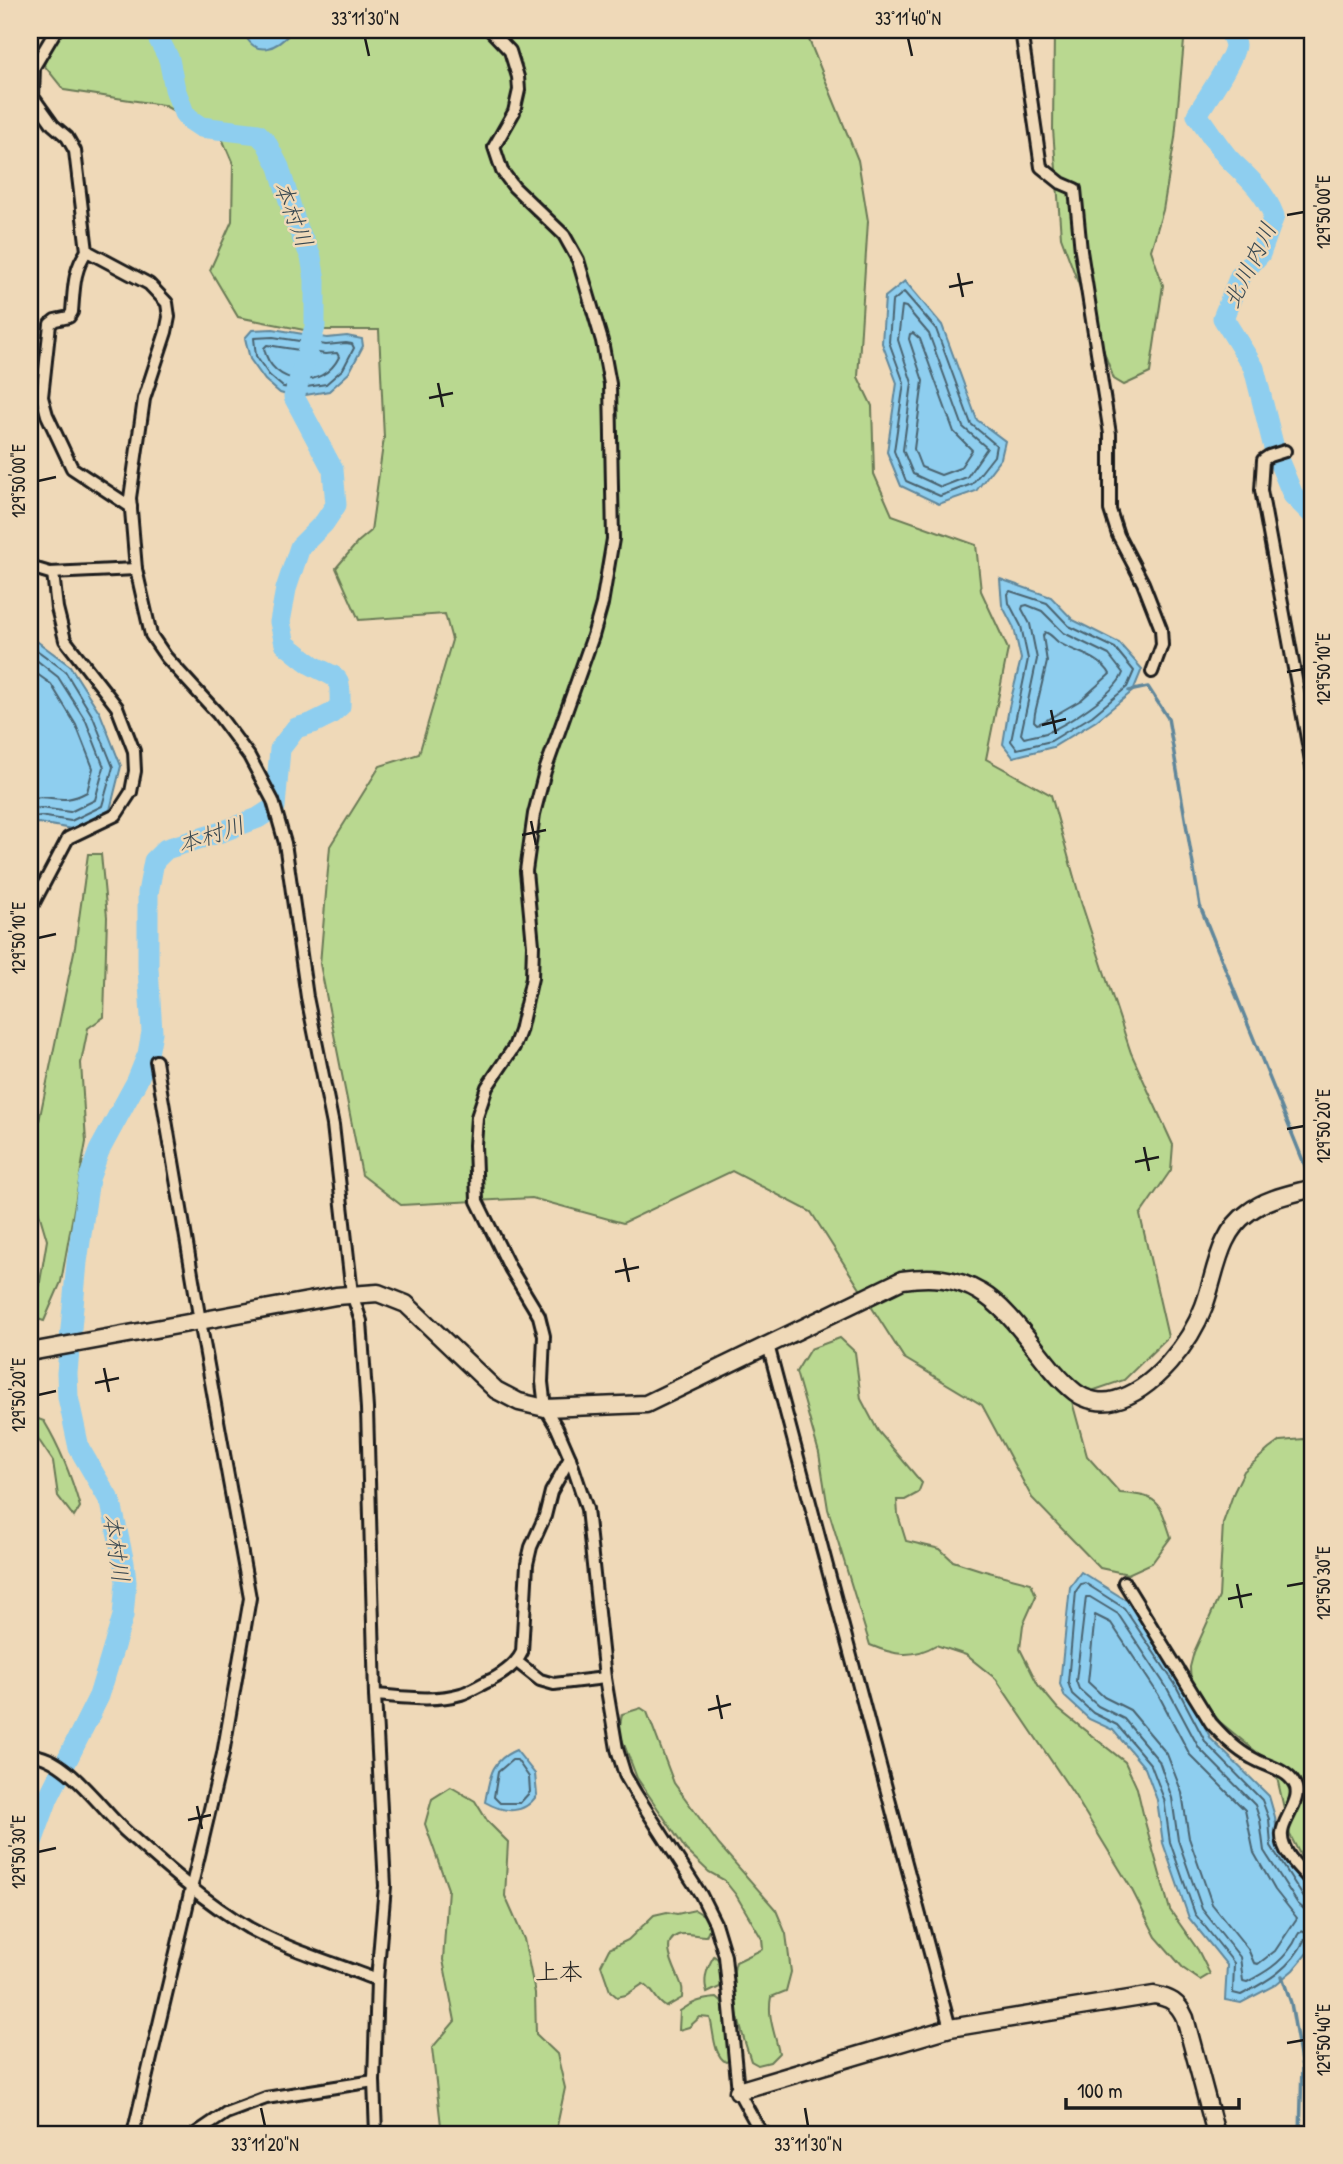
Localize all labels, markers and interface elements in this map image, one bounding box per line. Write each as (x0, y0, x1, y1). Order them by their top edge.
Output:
text: 33°11'30"N (331, 6, 399, 31)
text: 33°11'40"N (875, 6, 941, 31)
text: 129°50'00"E (1311, 175, 1336, 249)
water label: 本村川 (267, 176, 321, 252)
water label: 北川内川 (1215, 217, 1283, 313)
text: 129°50'00"E (6, 444, 31, 518)
text: 129°50'10"E (1311, 633, 1336, 705)
water label: 本村川 (173, 809, 249, 859)
text: 129°50'10"E (6, 902, 31, 974)
text: 129°50'20"E (1311, 1089, 1336, 1163)
text: 129°50'20"E (6, 1358, 31, 1432)
water label: 本村川 (97, 1512, 137, 1584)
text: 129°50'30"E (1311, 1546, 1336, 1620)
text: 129°50'30"E (6, 1815, 31, 1889)
district label: 上本 (535, 1955, 583, 1987)
text: 129°50'40"E (1311, 2004, 1336, 2076)
scale bar (1066, 2066, 1240, 2110)
text: 100 m (1077, 2076, 1123, 2105)
text: 33°11'20"N (231, 2132, 299, 2157)
text: 33°11'30"N (774, 2132, 842, 2157)

